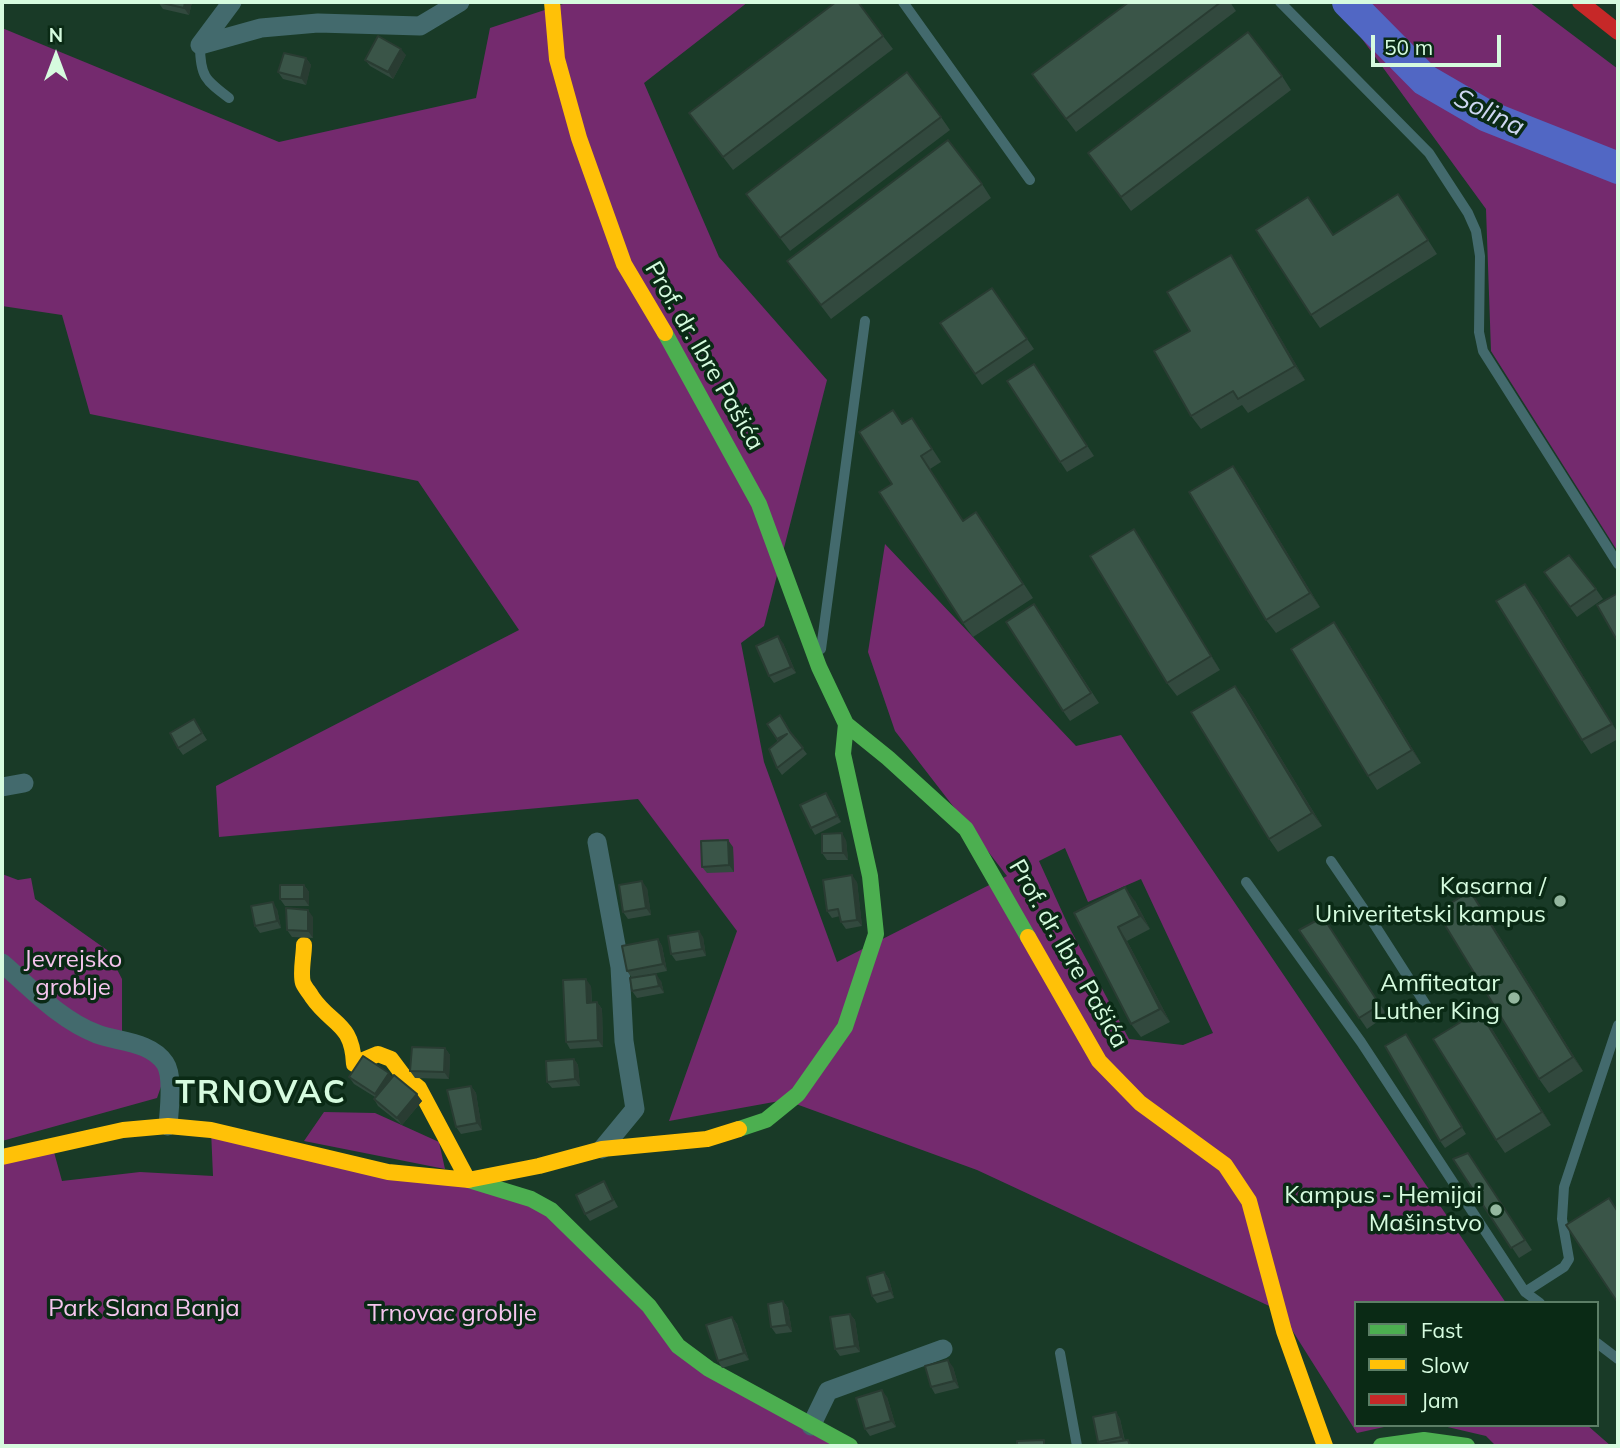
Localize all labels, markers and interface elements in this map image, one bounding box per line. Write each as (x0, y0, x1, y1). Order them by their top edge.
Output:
north arrow (21, 21, 91, 91)
scale bar (1375, 21, 1504, 65)
text: N (49, 23, 63, 47)
text: 50 m (1384, 34, 1433, 60)
water label: Solina (1449, 83, 1529, 143)
street label: Prof. dr. Ibre Pašića (638, 257, 770, 455)
street label: Prof. dr. Ibre Pašića (1002, 855, 1134, 1053)
place label: Kasarna / Univeritetski kampus (1315, 873, 1546, 929)
marker: Kasarna / Univeritetski kampus (1552, 893, 1568, 909)
park label: Jevrejsko groblje (24, 946, 122, 1002)
place label: Amfiteatar Luther King (1373, 970, 1500, 1026)
marker: Amfiteatar Luther King (1506, 990, 1522, 1006)
district label: TRNOVAC (176, 1074, 346, 1112)
place label: Kampus - Hemijai Mašinstvo (1284, 1182, 1482, 1238)
marker: Kampus - Hemijai Mašinstvo (1488, 1202, 1504, 1218)
park label: Park Slana Banja (48, 1295, 240, 1323)
park label: Trnovac groblje (367, 1300, 537, 1328)
legend (1354, 1301, 1599, 1427)
text: Fast (1421, 1317, 1463, 1343)
text: Slow (1421, 1352, 1469, 1378)
text: Jam (1421, 1387, 1459, 1413)

